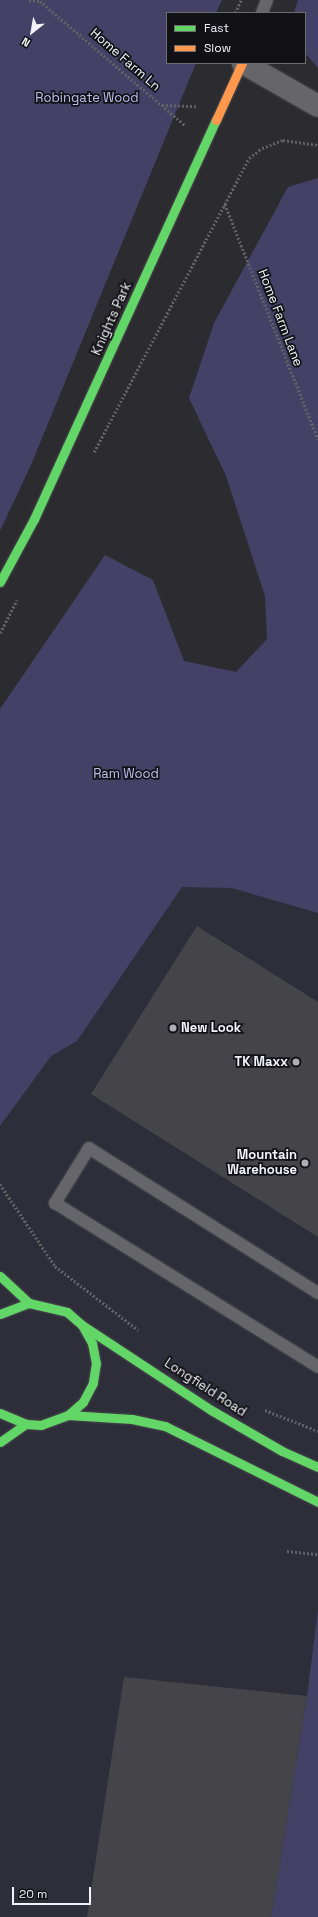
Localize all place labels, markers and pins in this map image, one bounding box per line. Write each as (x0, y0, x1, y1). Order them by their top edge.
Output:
place label: New Look (181, 1020, 241, 1036)
marker: New Look (168, 1023, 178, 1033)
place label: TK Maxx (235, 1054, 288, 1070)
marker: TK Maxx (291, 1057, 301, 1067)
place label: Mountain Warehouse (227, 1148, 297, 1179)
marker: Mountain Warehouse (300, 1158, 310, 1168)

